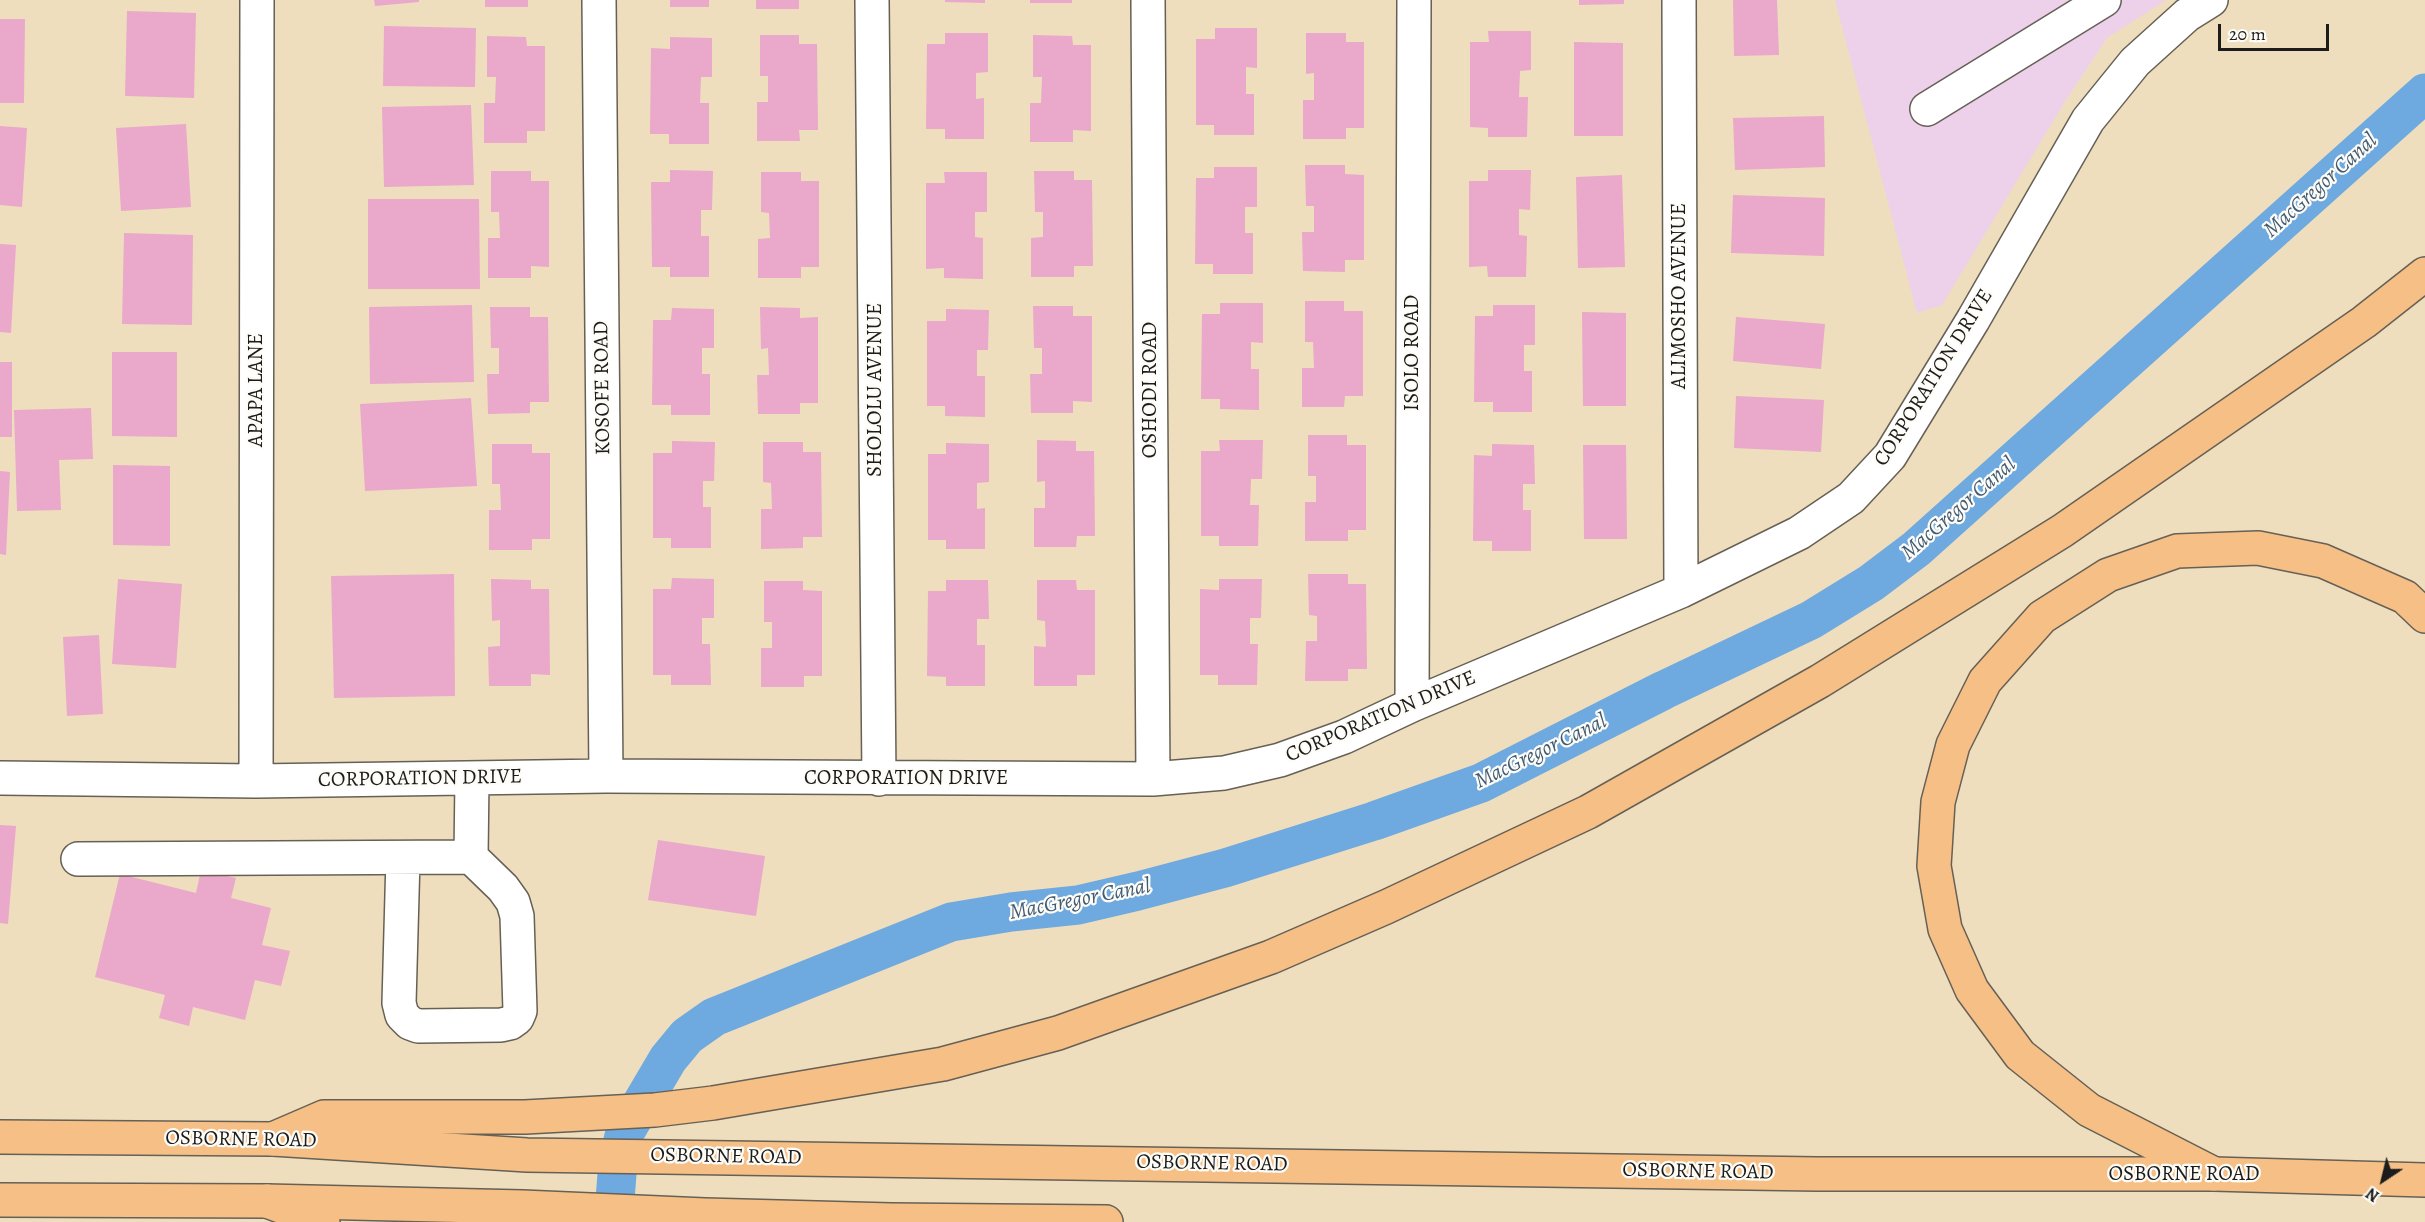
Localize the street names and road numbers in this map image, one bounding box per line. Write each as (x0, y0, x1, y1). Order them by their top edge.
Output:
street label: ALIMOSHO AVENUE (1667, 203, 1693, 389)
street label: CORPORATION DRIVE (1869, 285, 1999, 471)
street label: ISOLO ROAD (1400, 295, 1426, 411)
street label: SHOLOLU AVENUE (863, 303, 889, 477)
street label: KOSOFE ROAD (589, 321, 617, 455)
street label: OSHODI ROAD (1138, 322, 1164, 458)
street label: APAPA LANE (244, 333, 270, 447)
street label: CORPORATION DRIVE (1282, 666, 1480, 768)
street label: CORPORATION DRIVE (318, 765, 522, 793)
street label: CORPORATION DRIVE (804, 766, 1008, 792)
street label: OSBORNE ROAD (165, 1126, 317, 1154)
street label: OSBORNE ROAD (650, 1143, 802, 1171)
street label: OSBORNE ROAD (1136, 1150, 1288, 1178)
street label: OSBORNE ROAD (1622, 1158, 1774, 1186)
street label: OSBORNE ROAD (2108, 1162, 2260, 1188)

